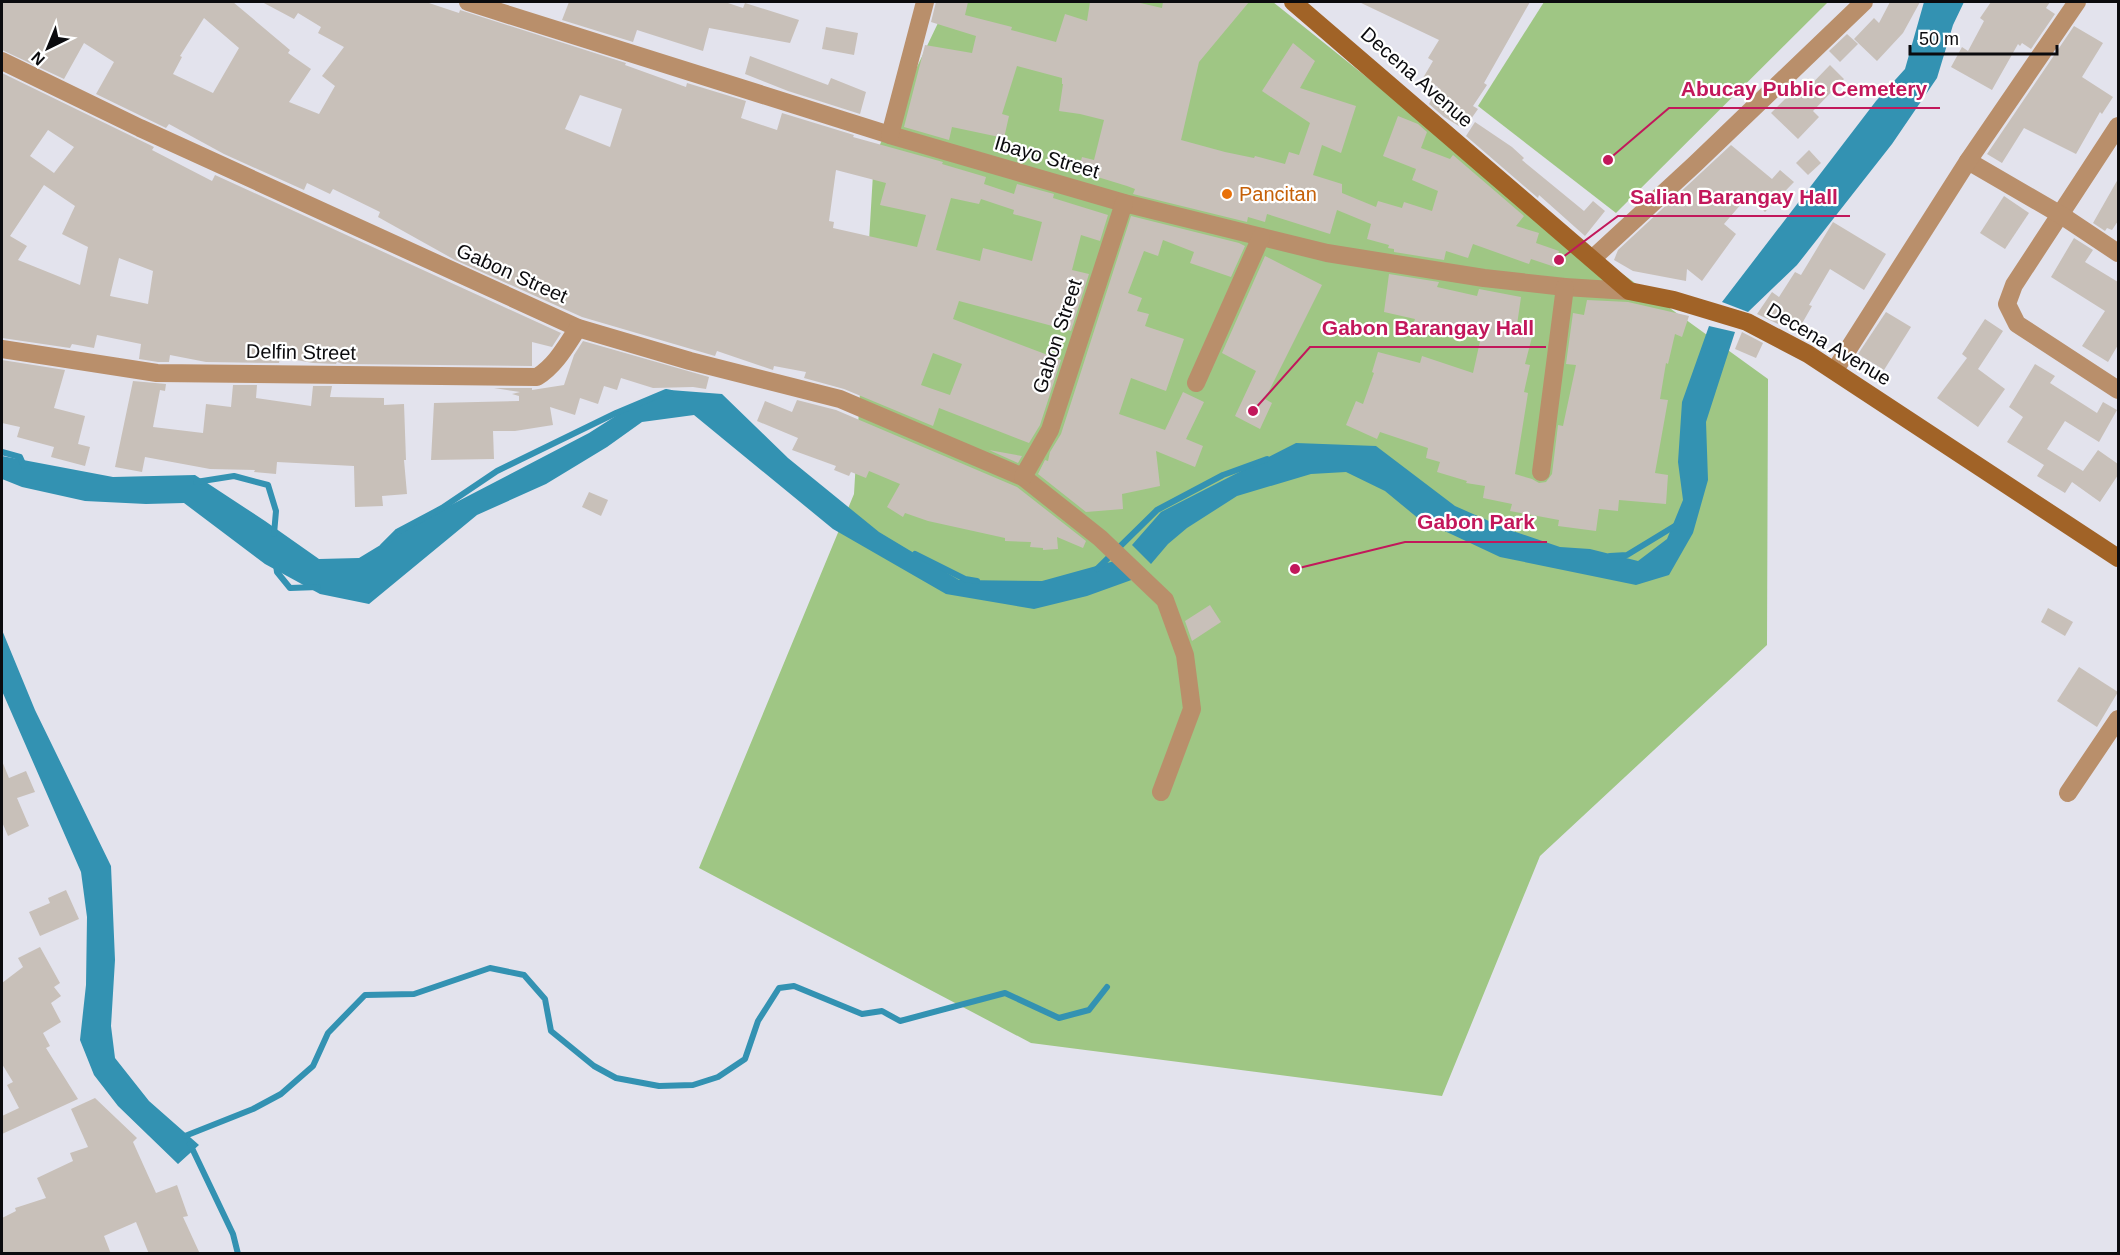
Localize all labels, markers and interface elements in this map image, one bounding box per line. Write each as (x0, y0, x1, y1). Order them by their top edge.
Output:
north arrow (18, 18, 78, 78)
scale bar (1910, 18, 2057, 56)
street label: Decena Avenue (1357, 22, 1477, 132)
text: 50 m (1919, 29, 1959, 49)
text: N (28, 48, 48, 69)
callout: Abucay Public Cemetery (1669, 69, 1940, 108)
text: Abucay Public Cemetery (1681, 77, 1927, 100)
street label: Ibayo Street (992, 132, 1102, 183)
callout: Salian Barangay Hall (1618, 177, 1850, 216)
place label: Pancitan (1239, 183, 1317, 205)
text: Salian Barangay Hall (1630, 185, 1838, 208)
marker: Pancitan (1220, 187, 1234, 201)
street label: Gabon Street (453, 239, 571, 307)
street label: Gabon Street (1028, 276, 1086, 396)
street label: Decena Avenue (1763, 298, 1895, 390)
callout: Gabon Barangay Hall (1310, 308, 1546, 347)
text: Gabon Barangay Hall (1322, 316, 1534, 339)
street label: Delfin Street (246, 340, 357, 364)
callout: Gabon Park (1405, 503, 1547, 542)
text: Gabon Park (1417, 510, 1535, 533)

